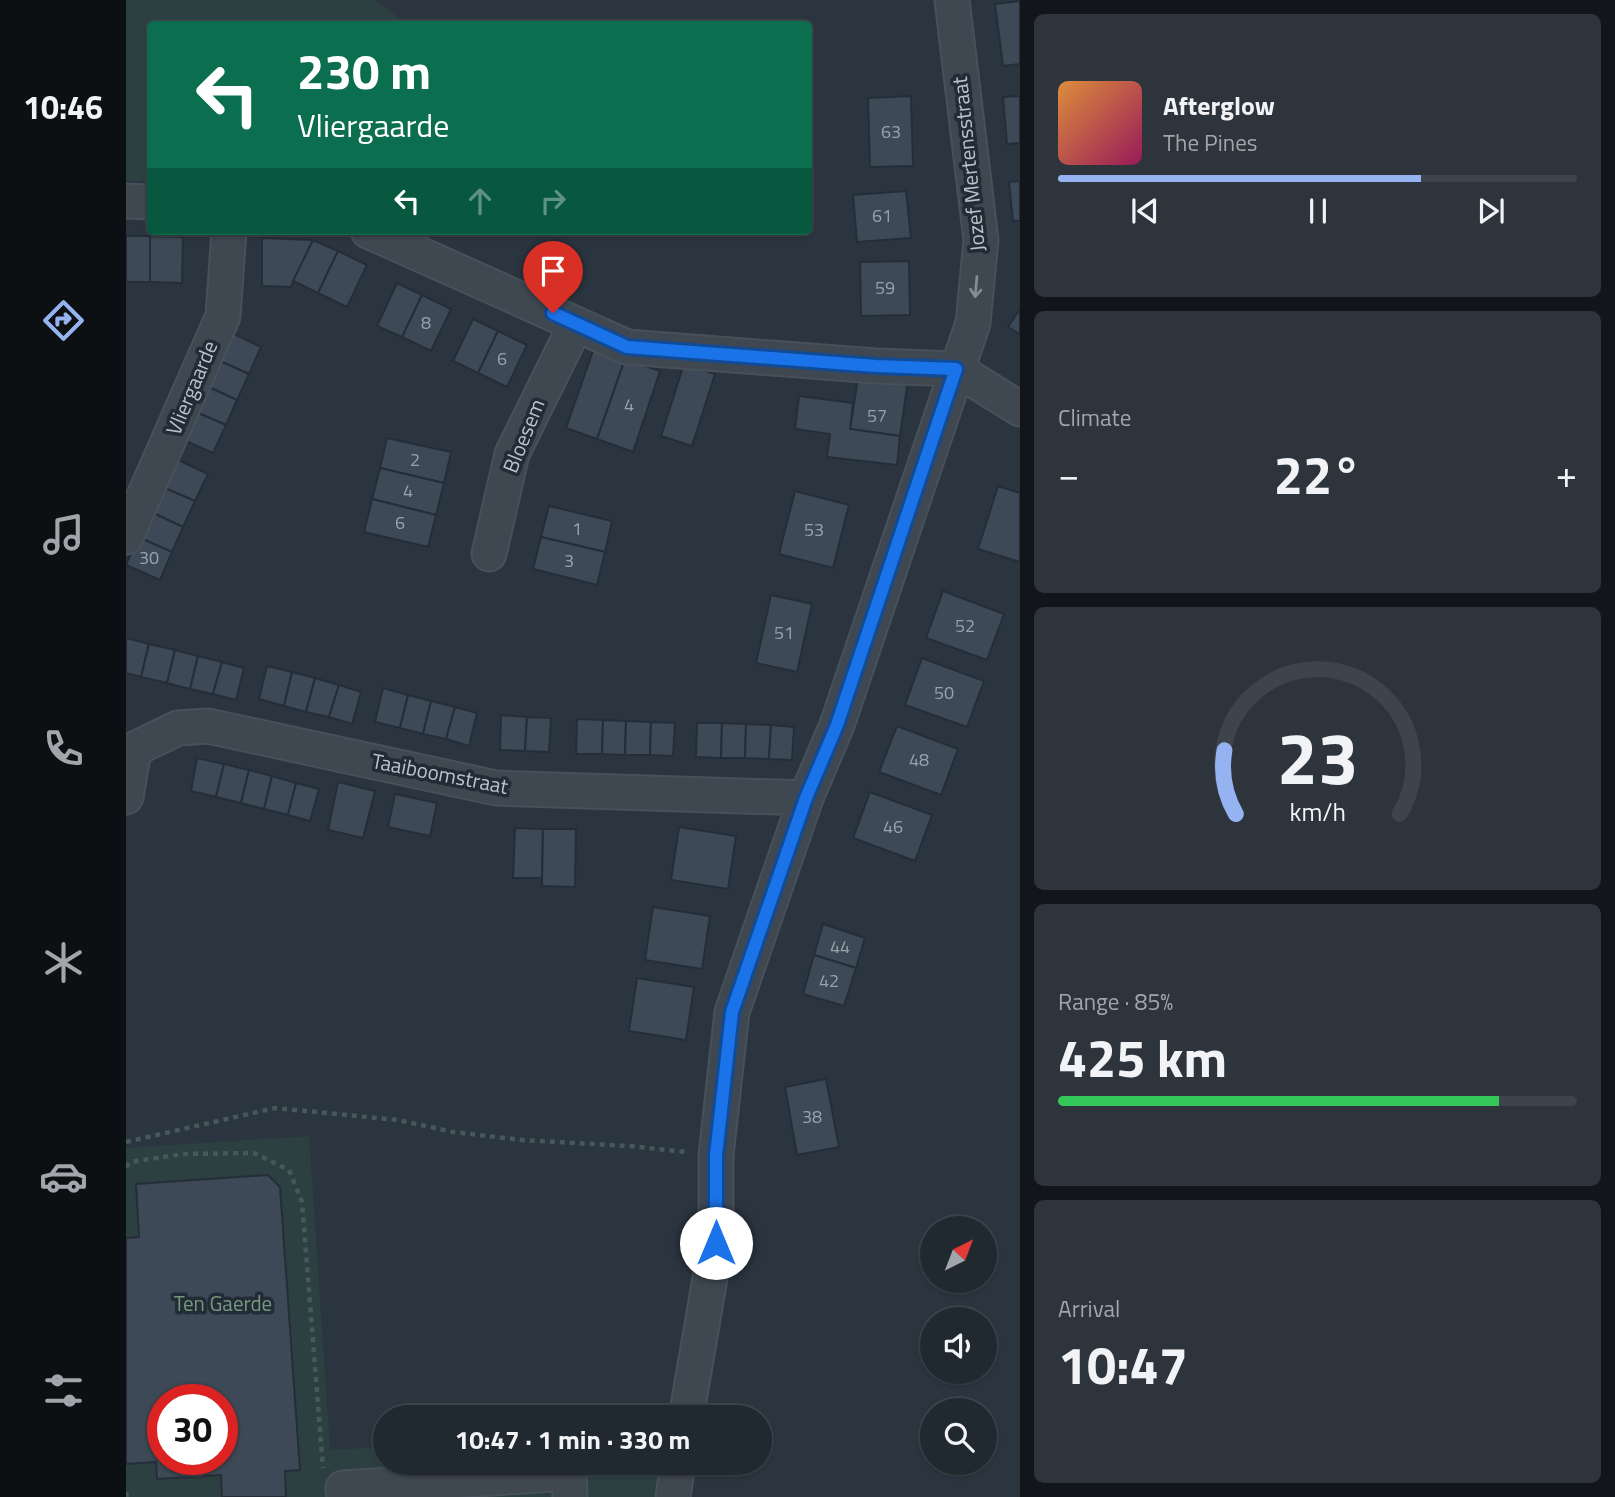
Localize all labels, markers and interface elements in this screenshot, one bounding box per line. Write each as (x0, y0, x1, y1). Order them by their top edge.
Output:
text: 230 m (297, 33, 431, 108)
icon: left (182, 49, 273, 140)
street label: Jozef Mertensstraat (943, 74, 993, 253)
text: 10:46 (23, 83, 103, 131)
text: Afterglow (1163, 86, 1275, 125)
text: Vliergaarde (297, 101, 449, 149)
house number: 63 (881, 118, 901, 145)
text: The Pines (1163, 125, 1257, 160)
icon: left (388, 182, 426, 220)
icon: ahead (461, 182, 499, 220)
icon: right (534, 182, 572, 220)
icon: previous (1126, 192, 1164, 230)
icon: pause (1299, 192, 1337, 230)
icon: next (1472, 192, 1510, 230)
house number: 61 (872, 202, 892, 229)
pin (523, 241, 583, 313)
icon: arrive (534, 252, 572, 290)
house number: 59 (875, 274, 895, 301)
one-way arrow (969, 275, 982, 298)
icon: directions (39, 296, 88, 345)
house number: 8 (421, 309, 431, 336)
street label: Vliergaarde (157, 335, 225, 440)
house number: 6 (497, 345, 507, 372)
house number: 4 (624, 391, 634, 418)
street label: Bloesem (494, 394, 552, 478)
text: Climate (1058, 400, 1131, 435)
house number: 57 (867, 402, 887, 429)
text: 22° (1274, 435, 1361, 514)
text: − (1058, 445, 1079, 503)
text: + (1556, 445, 1577, 503)
house number: 2 (410, 446, 420, 473)
house number: 4 (403, 477, 413, 504)
house number: 6 (395, 509, 405, 536)
icon: music (39, 510, 88, 559)
house number: 1 (572, 515, 582, 542)
house number: 53 (804, 516, 824, 543)
house number: 30 (139, 544, 159, 571)
house number: 3 (564, 547, 574, 574)
house number: 52 (955, 612, 975, 639)
house number: 51 (774, 619, 794, 646)
house number: 50 (934, 679, 954, 706)
text: 23 (1277, 703, 1358, 813)
icon: phone (39, 724, 88, 773)
street label: Taaiboomstraat (369, 744, 512, 802)
house number: 48 (909, 746, 929, 773)
text: km/h (1289, 793, 1346, 831)
house number: 46 (883, 813, 903, 840)
house number: 44 (830, 933, 850, 960)
icon: climate (39, 938, 88, 987)
house number: 42 (819, 967, 839, 994)
text: Range · 85% (1058, 984, 1173, 1019)
text: 425 km (1058, 1018, 1227, 1097)
house number: 38 (802, 1103, 822, 1130)
icon: car (39, 1152, 88, 1201)
position arrow (679, 1206, 753, 1280)
north arrow (920, 1216, 998, 1293)
map controls (920, 1216, 997, 1475)
park label: Ten Gaerde (174, 1287, 272, 1319)
text: Arrival (1058, 1291, 1120, 1326)
button: sound (920, 1307, 997, 1384)
text: 10:47 (1058, 1325, 1188, 1404)
icon: filters (39, 1366, 88, 1415)
speed limit sign: 30 (147, 1384, 238, 1475)
button: search (920, 1398, 997, 1475)
text: 10:47 · 1 min · 330 m (455, 1420, 690, 1459)

